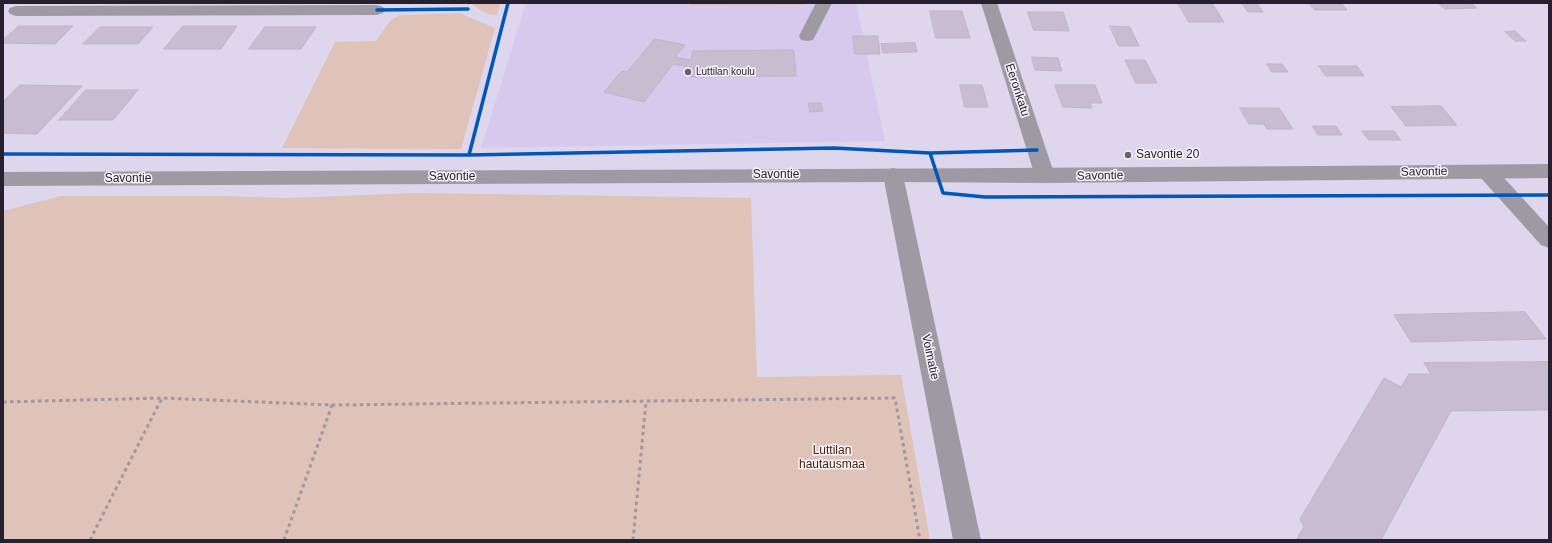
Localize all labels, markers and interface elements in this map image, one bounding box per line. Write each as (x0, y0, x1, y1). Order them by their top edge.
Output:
street label: Eeronkatu (1002, 62, 1032, 118)
place label: Luttilan koulu (696, 66, 755, 78)
marker: Luttilan koulu (683, 67, 693, 77)
place label: Savontie 20 (1136, 148, 1199, 162)
marker: Savontie 20 (1123, 150, 1133, 160)
street label: Savontie (1401, 164, 1447, 180)
street label: Savontie (753, 168, 799, 182)
street label: Savontie (1077, 168, 1123, 184)
street label: Savontie (429, 170, 475, 184)
street label: Savontie (105, 172, 151, 186)
street label: Voimatie (918, 333, 942, 381)
park label: Luttilan hautausmaa (799, 444, 865, 472)

